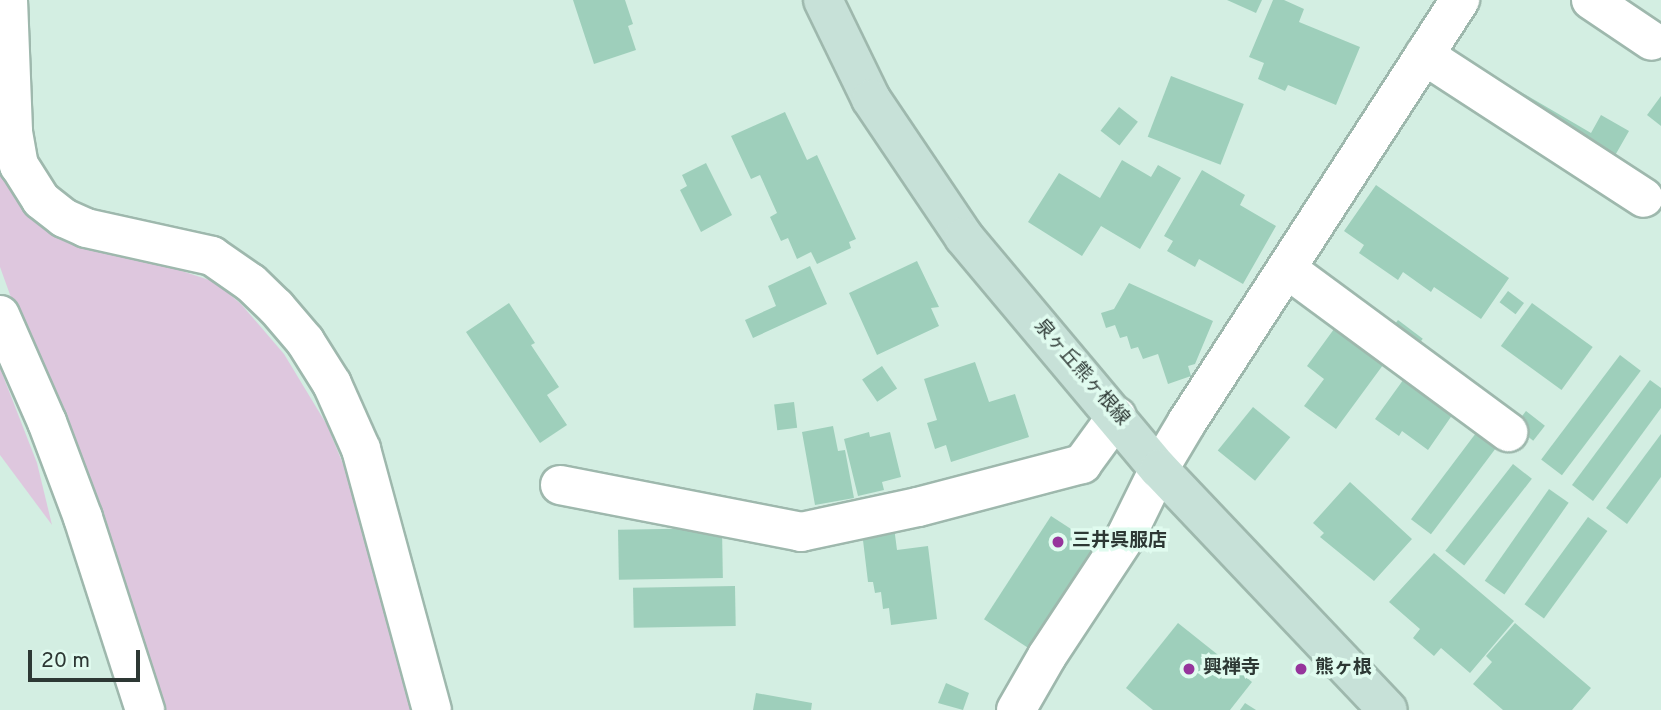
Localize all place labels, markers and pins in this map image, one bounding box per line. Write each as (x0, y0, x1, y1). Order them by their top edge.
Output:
place label: 三井呉服店 (1072, 531, 1167, 553)
marker: 三井呉服店 (1050, 534, 1066, 550)
place label: 興禅寺 (1203, 658, 1260, 680)
place label: 熊ヶ根 (1315, 658, 1372, 680)
marker: 興禅寺 (1181, 661, 1197, 677)
marker: 熊ヶ根 (1293, 661, 1309, 677)

